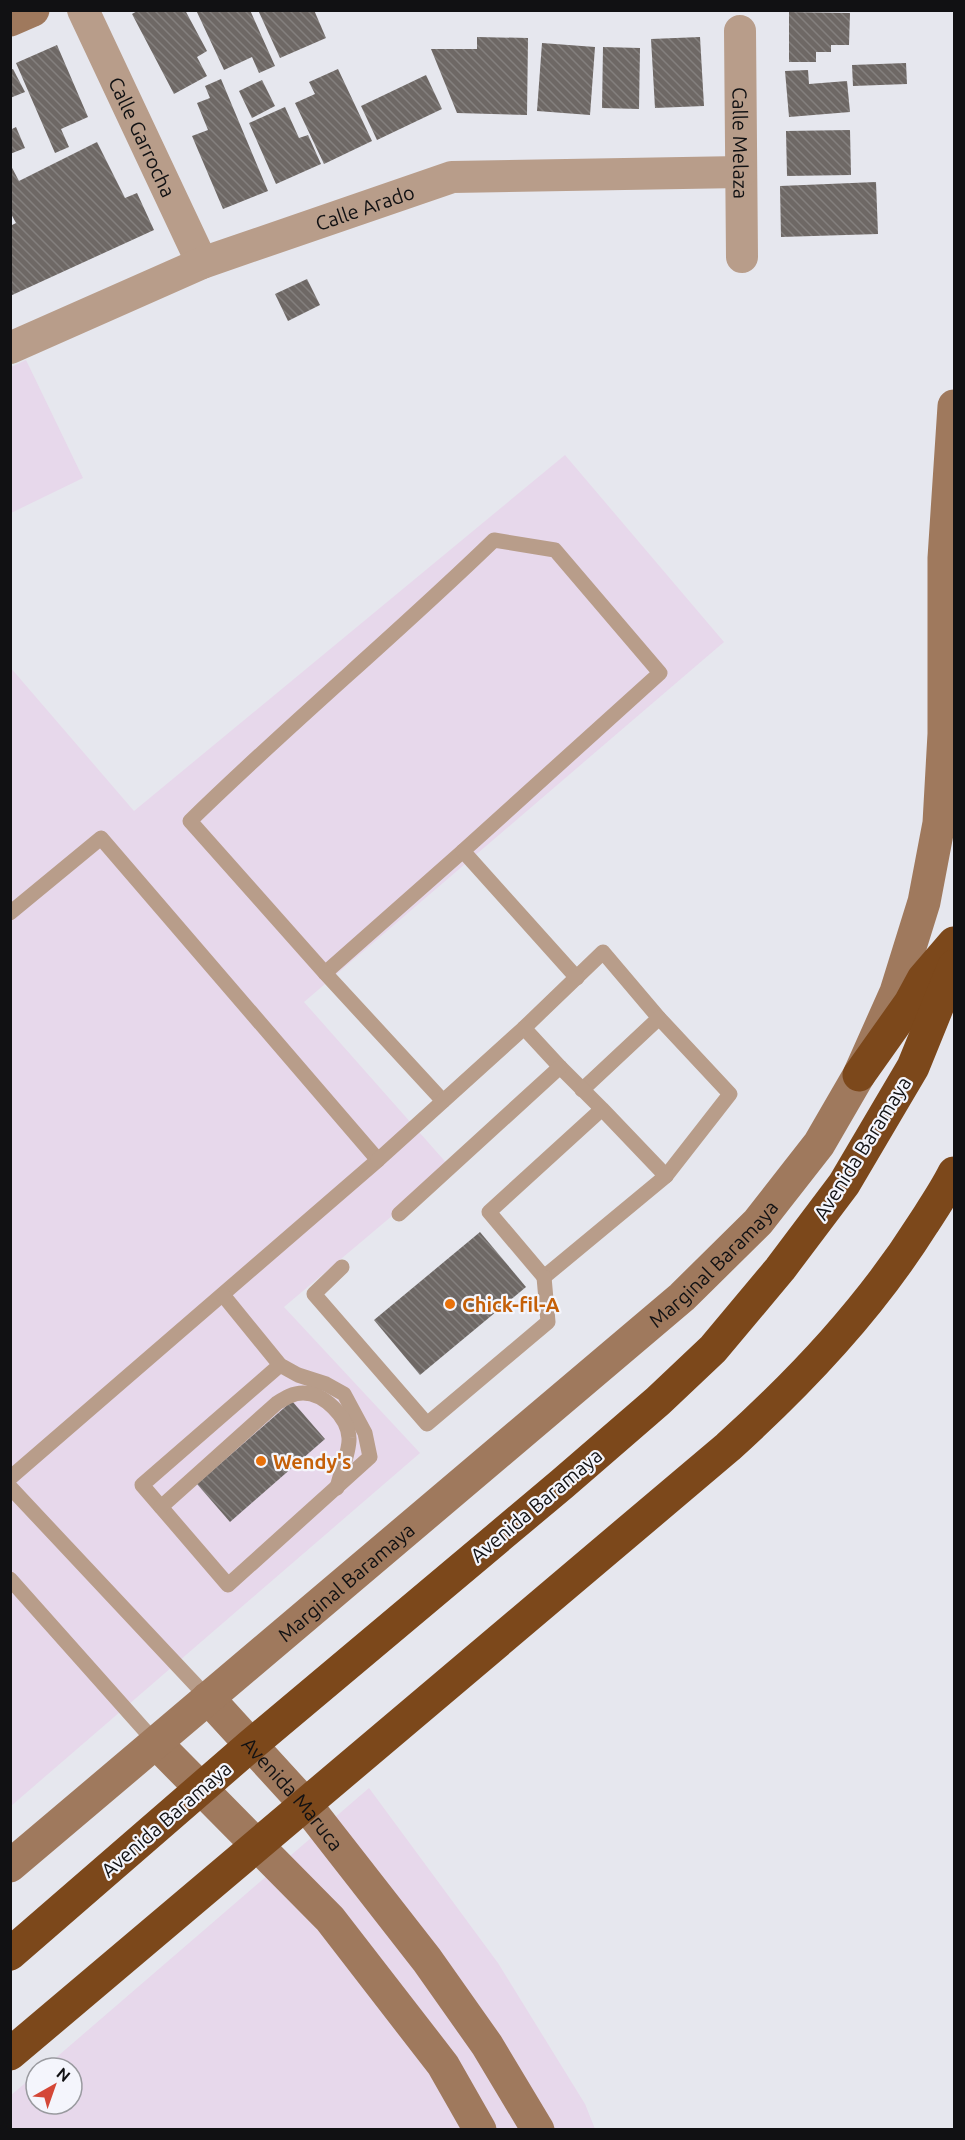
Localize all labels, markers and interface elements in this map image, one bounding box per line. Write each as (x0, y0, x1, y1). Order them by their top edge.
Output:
street label: Calle Garrocha (104, 73, 181, 200)
street label: Calle Melaza (729, 87, 753, 199)
street label: Calle Arado (312, 179, 417, 235)
street label: Avenida Baramaya (809, 1072, 915, 1224)
street label: Marginal Baramaya (644, 1196, 782, 1332)
place label: Chick-fil-A (462, 1293, 560, 1316)
marker: Chick-fil-A (443, 1297, 457, 1311)
street label: Avenida Baramaya (466, 1443, 606, 1567)
place label: Wendy's (273, 1450, 351, 1473)
marker: Wendy's (254, 1454, 268, 1468)
street label: Marginal Baramaya (273, 1518, 419, 1646)
street label: Avenida Maruca (238, 1732, 348, 1855)
street label: Avenida Baramaya (96, 1756, 236, 1882)
north arrow (24, 2056, 84, 2116)
text: N (53, 2064, 74, 2085)

